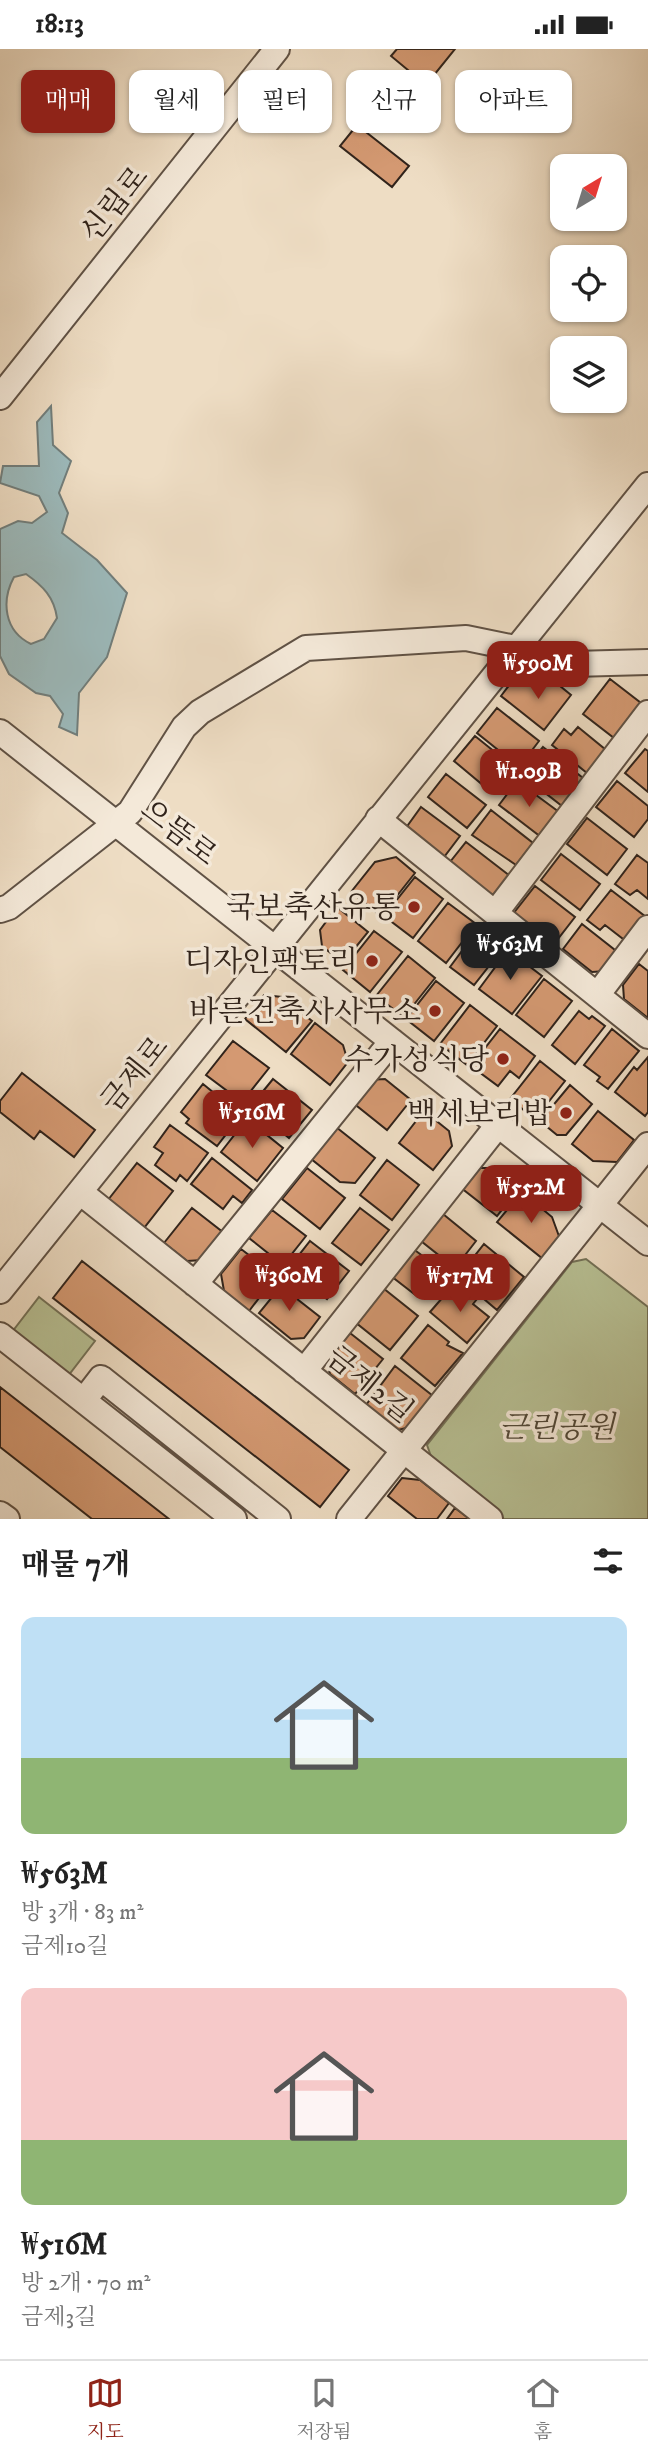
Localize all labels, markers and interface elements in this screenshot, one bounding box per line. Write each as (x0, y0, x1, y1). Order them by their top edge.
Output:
text: 18:13 (35, 8, 84, 41)
chip: 매매 (21, 70, 115, 133)
chip: 월세 (129, 70, 224, 133)
chip: 필터 (238, 70, 332, 133)
chip: 신규 (346, 70, 441, 133)
chip: 아파트 (455, 70, 572, 133)
north arrow (550, 154, 626, 231)
map controls (550, 154, 627, 413)
street label: 신립로 (73, 160, 157, 250)
button: locate (550, 245, 627, 322)
button: layers (550, 336, 627, 413)
pin: ₩590M (489, 641, 587, 701)
text: ₩590M (503, 649, 573, 678)
pin: ₩1.09B (472, 749, 586, 809)
text: ₩1.09B (496, 757, 562, 786)
street label: 으뜸로 (132, 792, 224, 875)
place label: 국보축산유통 (226, 890, 400, 927)
marker: 국보축산유통 (406, 899, 422, 915)
pin: ₩563M (461, 923, 559, 982)
text: ₩563M (477, 930, 543, 959)
place label: 디자인팩토리 (184, 944, 358, 981)
marker: 디자인팩토리 (364, 953, 380, 969)
place label: 바른건축사사무소 (189, 994, 421, 1031)
marker: 바른건축사사무소 (427, 1003, 443, 1019)
street label: 금제로 (93, 1030, 177, 1120)
place label: 수가성식당 (344, 1042, 489, 1079)
marker: 수가성식당 (495, 1051, 511, 1067)
pin: ₩516M (203, 1091, 301, 1150)
place label: 백세보리밥 (407, 1096, 552, 1133)
text: ₩516M (219, 1098, 285, 1127)
marker: 백세보리밥 (558, 1105, 574, 1121)
pin: ₩552M (482, 1165, 580, 1225)
text: ₩552M (497, 1173, 565, 1202)
pin: ₩360M (240, 1253, 338, 1313)
pin: ₩517M (411, 1255, 509, 1314)
text: ₩360M (255, 1261, 323, 1290)
text: ₩517M (427, 1262, 493, 1291)
street label: 금제2길 (318, 1339, 420, 1432)
park label: 근린공원 (499, 1410, 617, 1447)
icon: filters (589, 1542, 627, 1580)
text: 매물 7개 (21, 1547, 130, 1584)
icon: home (261, 1662, 387, 1788)
text: ₩563M (21, 1856, 108, 1893)
text: 방 3개 · 83 m² (21, 1898, 143, 1927)
text: 금제10길 (21, 1932, 108, 1961)
icon: home (261, 2033, 387, 2159)
text: ₩516M (21, 2227, 108, 2264)
text: 방 2개 · 70 m² (21, 2269, 151, 2298)
text: 금제3길 (21, 2303, 96, 2332)
tab: 지도 (86, 2374, 124, 2444)
tab: 저장됨 (296, 2374, 352, 2444)
tab: 홈 (524, 2374, 562, 2444)

